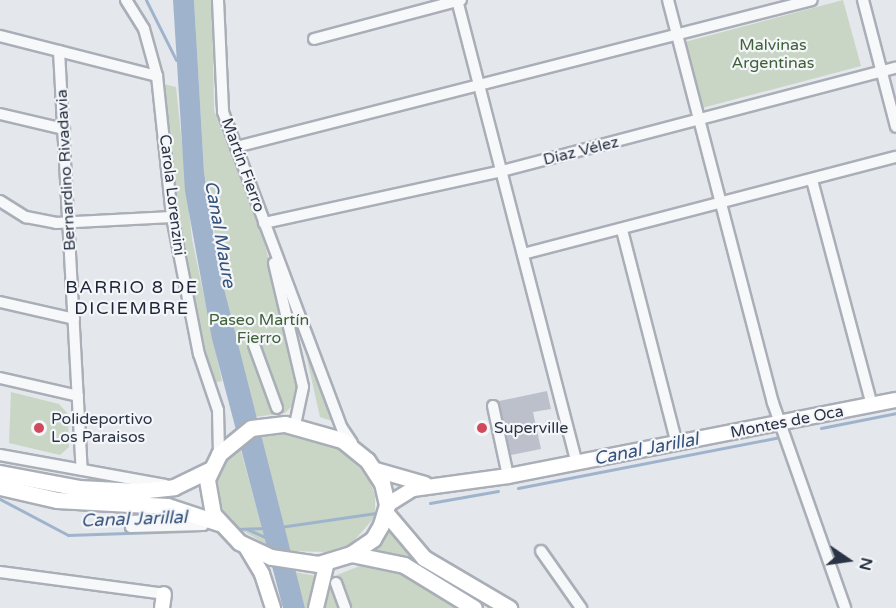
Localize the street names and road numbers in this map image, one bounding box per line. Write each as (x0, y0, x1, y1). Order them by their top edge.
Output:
street label: Bernardino Rivadavia (52, 89, 80, 251)
street label: Martín Fierro (217, 115, 269, 215)
street label: Díaz Vélez (541, 132, 621, 170)
street label: Carola Lorenzini (155, 133, 189, 257)
street label: Montes de Oca (729, 402, 845, 442)

